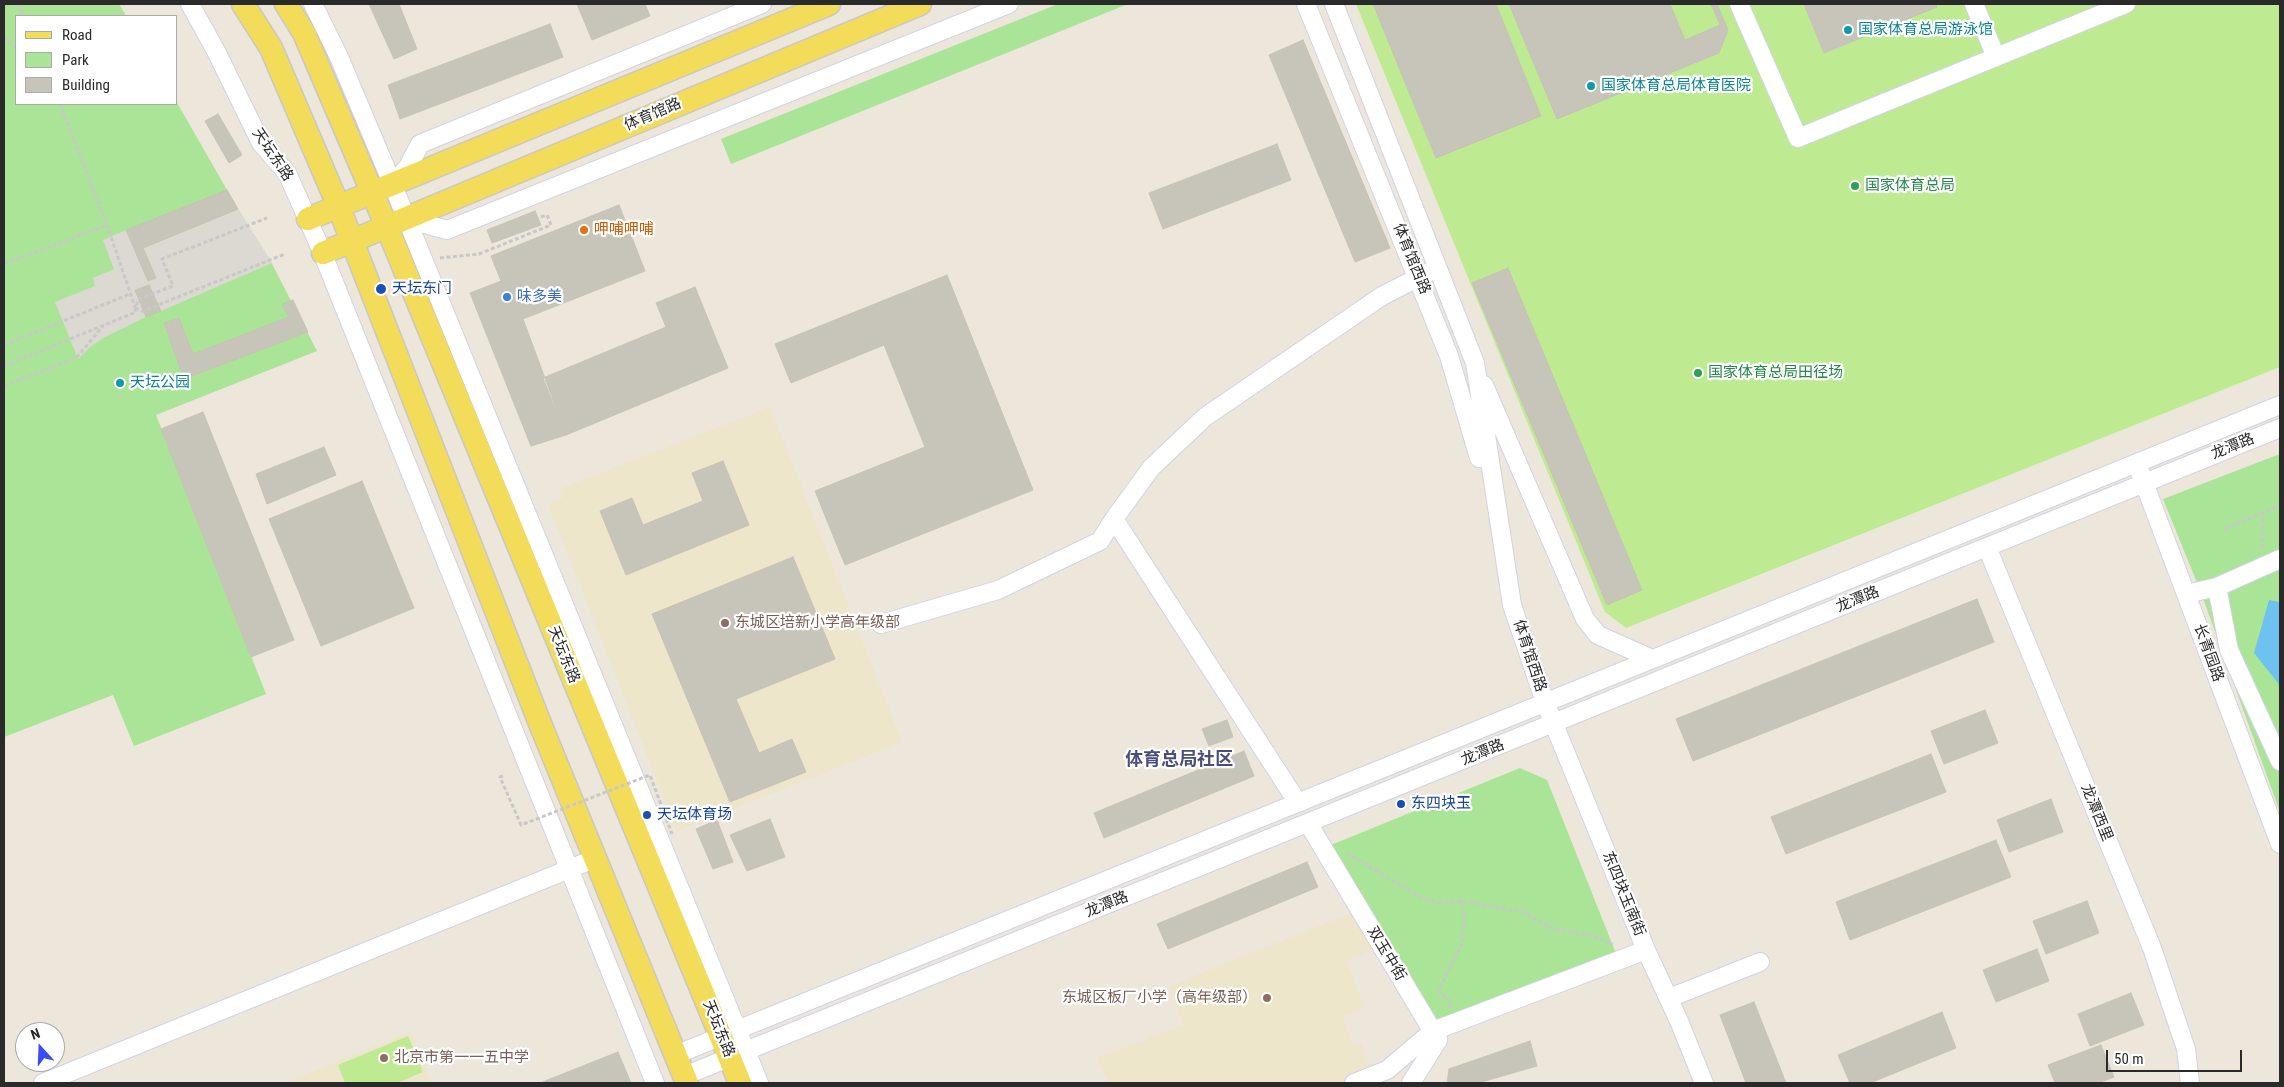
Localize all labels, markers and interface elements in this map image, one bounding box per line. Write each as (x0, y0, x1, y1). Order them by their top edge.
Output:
legend (15, 15, 178, 105)
place label: 国家体育总局游泳馆 (1858, 21, 1993, 39)
marker: 国家体育总局游泳馆 (1842, 24, 1854, 36)
text: Road (62, 26, 92, 44)
text: Park (62, 51, 89, 69)
text: Building (62, 76, 110, 94)
place label: 国家体育总局体育医院 (1601, 77, 1751, 95)
marker: 国家体育总局体育医院 (1585, 80, 1597, 92)
street label: 体育馆路 (622, 95, 684, 135)
street label: 天坛东路 (248, 125, 296, 185)
place label: 国家体育总局 (1865, 177, 1955, 195)
marker: 国家体育总局 (1849, 180, 1861, 192)
place label: 呷哺呷哺 (594, 221, 654, 239)
street label: 体育馆西路 (1389, 221, 1433, 297)
marker: 呷哺呷哺 (578, 224, 590, 236)
place label: 天坛东门 (392, 280, 452, 298)
marker: 天坛东门 (374, 282, 388, 296)
place label: 味多美 (517, 288, 562, 306)
marker: 味多美 (501, 291, 513, 303)
place label: 国家体育总局田径场 (1708, 364, 1843, 382)
marker: 国家体育总局田径场 (1692, 367, 1704, 379)
place label: 天坛公园 (130, 374, 190, 392)
marker: 天坛公园 (114, 377, 126, 389)
street label: 龙潭路 (2209, 430, 2257, 464)
street label: 龙潭路 (1834, 583, 1882, 617)
place label: 东城区培新小学高年级部 (735, 614, 900, 632)
marker: 东城区培新小学高年级部 (719, 617, 731, 629)
street label: 体育馆西路 (1509, 618, 1549, 694)
street label: 长青园路 (2189, 622, 2227, 684)
street label: 天坛东路 (543, 624, 583, 686)
street label: 龙潭路 (1459, 736, 1507, 770)
district label: 体育总局社区 (1125, 749, 1233, 771)
street label: 龙潭西里 (2076, 782, 2116, 844)
place label: 东四块玉 (1411, 795, 1471, 813)
marker: 东四块玉 (1395, 798, 1407, 810)
place label: 天坛体育场 (657, 806, 732, 824)
marker: 天坛体育场 (641, 809, 653, 821)
street label: 东四块玉南街 (1598, 849, 1648, 939)
street label: 龙潭路 (1083, 888, 1131, 922)
street label: 双玉中街 (1363, 924, 1409, 984)
place label: 东城区板厂小学（高年级部） (1062, 989, 1257, 1007)
marker: 东城区板厂小学（高年级部） (1261, 992, 1273, 1004)
street label: 天坛东路 (698, 998, 738, 1060)
north arrow (15, 1022, 65, 1072)
text: N (28, 1025, 42, 1043)
scale bar (2109, 1040, 2245, 1072)
place label: 北京市第一一五中学 (394, 1049, 529, 1067)
text: 50 m (2114, 1050, 2144, 1068)
marker: 北京市第一一五中学 (378, 1052, 390, 1064)

